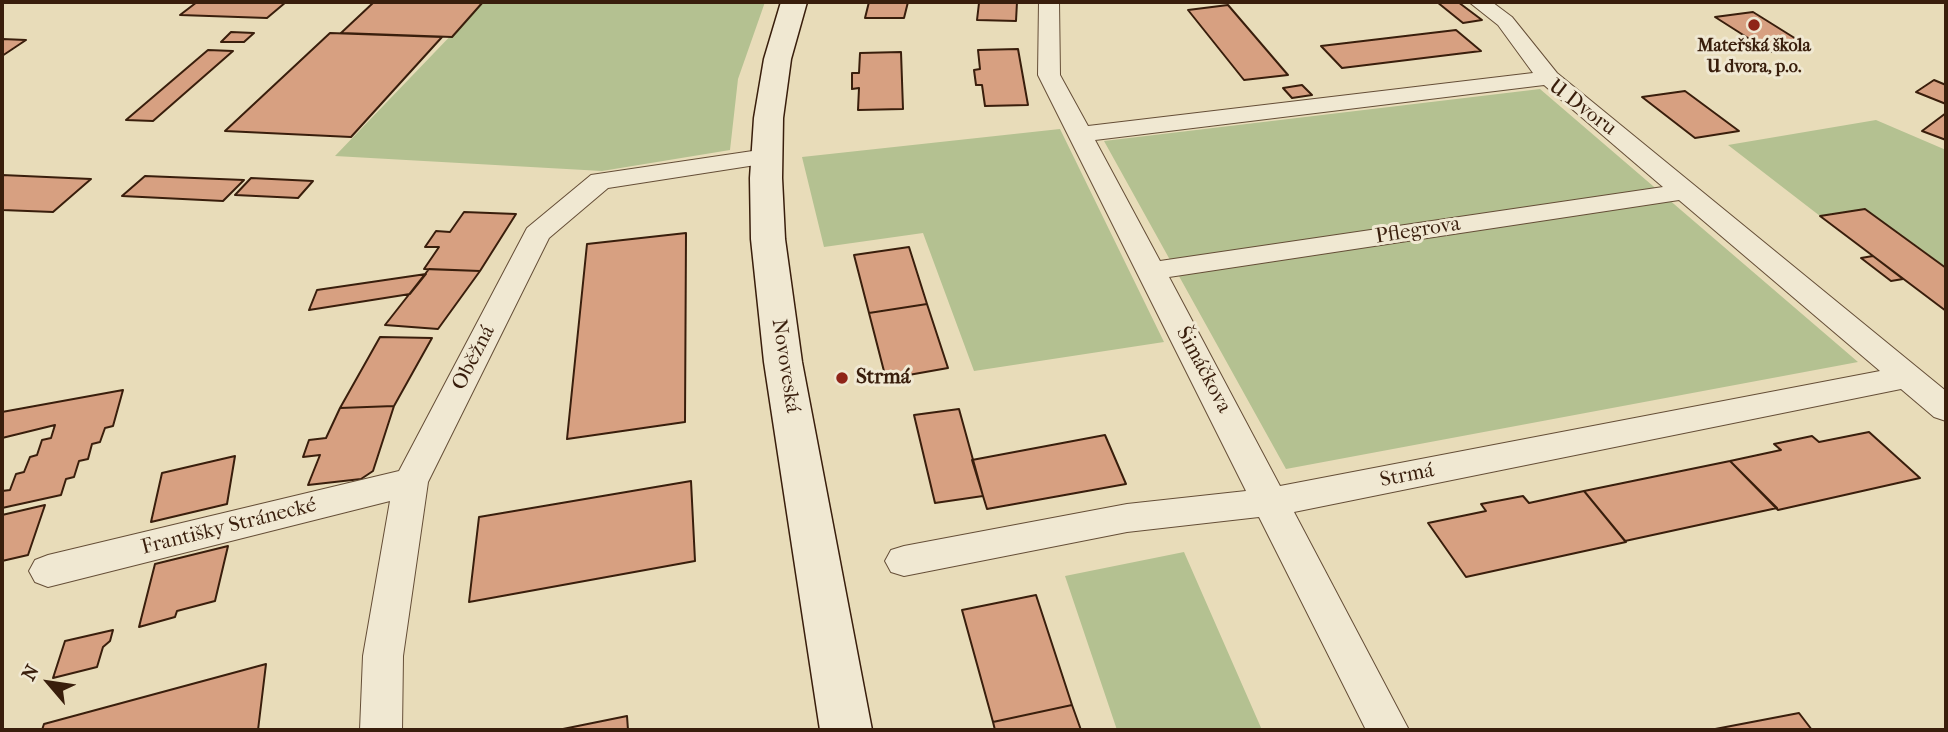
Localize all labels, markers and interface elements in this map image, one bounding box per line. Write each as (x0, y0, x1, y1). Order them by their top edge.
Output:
marker: Mateřská škola U dvora, p.o. (1746, 17, 1762, 33)
place label: Mateřská škola U dvora, p.o. (1697, 36, 1811, 78)
street label: U Dvoru (1543, 74, 1621, 142)
street label: Pflegrova (1374, 212, 1462, 250)
street label: Novoveská (765, 317, 805, 415)
street label: Oběžná (447, 321, 501, 395)
street label: Šimáčkova (1170, 323, 1236, 417)
place label: Strmá (856, 365, 910, 391)
marker: Strmá (834, 370, 850, 386)
street label: Strmá (1378, 458, 1436, 494)
street label: Františky Stránecké (139, 493, 319, 561)
north arrow (14, 648, 84, 718)
text: N (18, 661, 44, 684)

